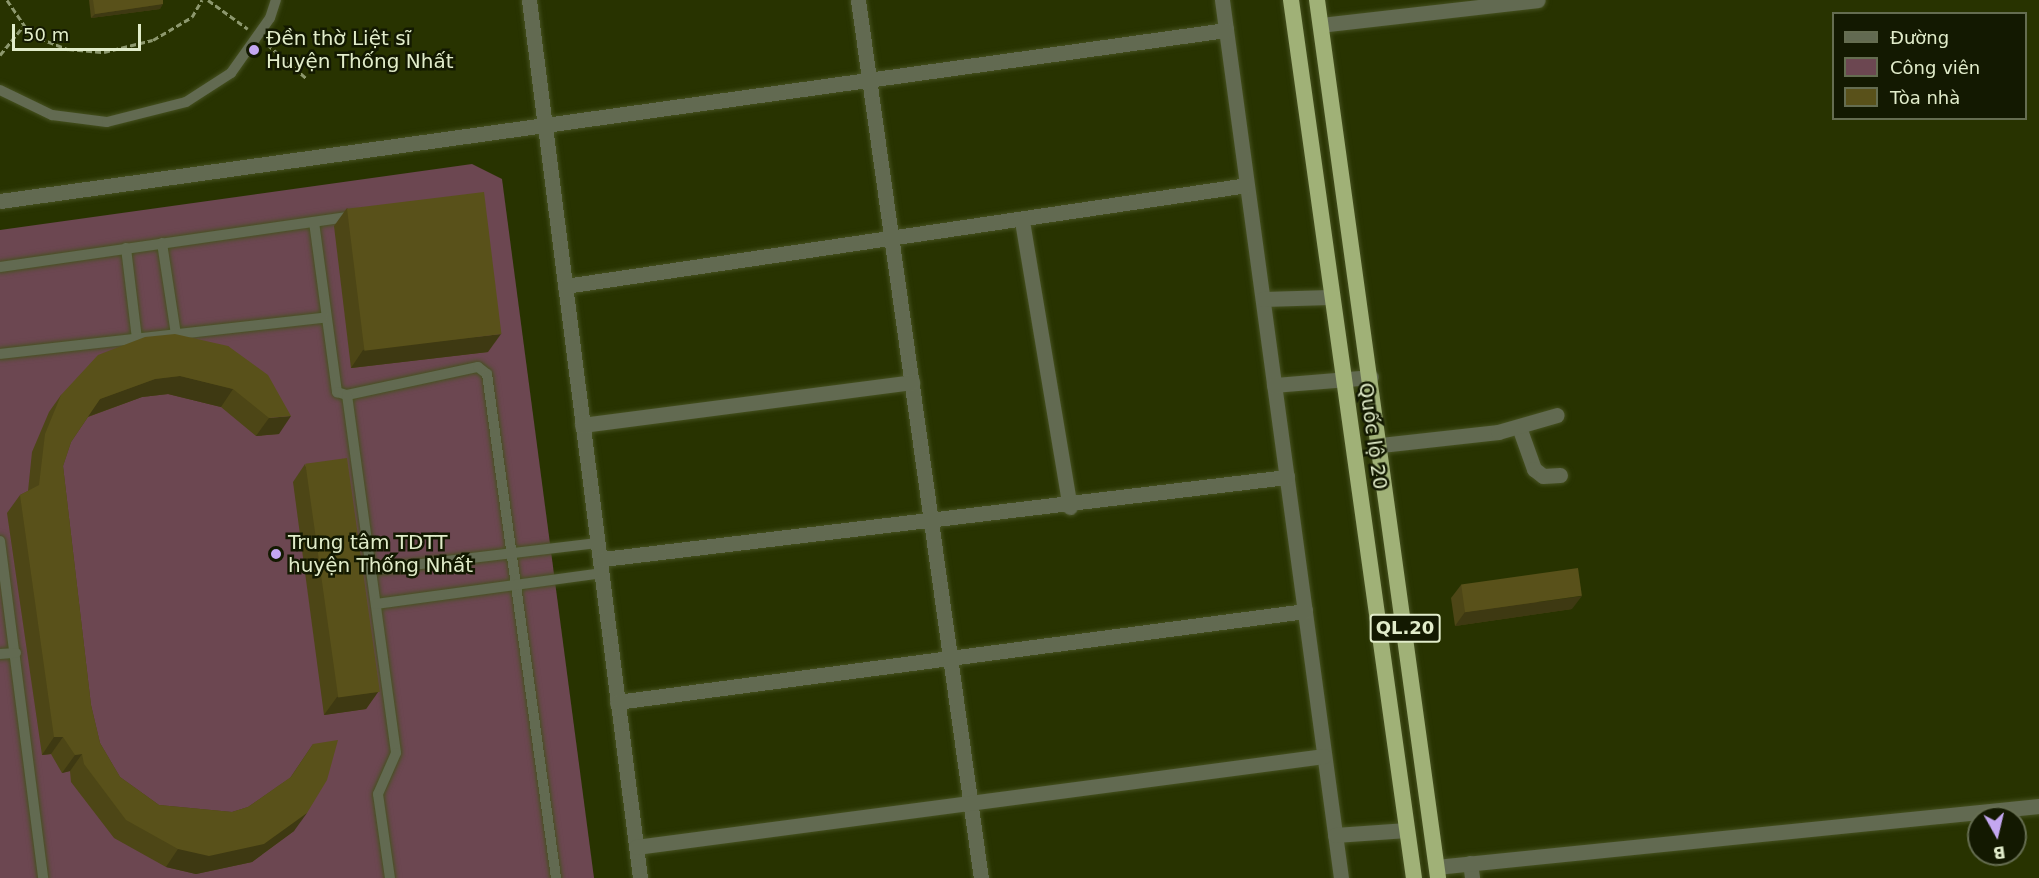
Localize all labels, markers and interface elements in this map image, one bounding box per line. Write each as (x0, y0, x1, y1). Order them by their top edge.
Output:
scale bar (15, 12, 144, 50)
legend (1832, 12, 2027, 120)
text: 50 m (23, 24, 69, 45)
place label: Đền thờ Liệt sĩ Huyện Thống Nhất (266, 27, 453, 74)
text: Đường (1890, 27, 1949, 48)
marker: Đền thờ Liệt sĩ Huyện Thống Nhất (247, 43, 261, 57)
text: Công viên (1890, 57, 1980, 78)
text: Tòa nhà (1890, 87, 1960, 108)
street label: Quốc lộ 20 (1354, 381, 1392, 491)
place label: Trung tâm TDTT huyện Thống Nhất (288, 530, 473, 577)
marker: Trung tâm TDTT huyện Thống Nhất (269, 547, 283, 561)
road number: QL.20 (1369, 613, 1441, 643)
north arrow (1967, 806, 2027, 866)
text: B (1992, 842, 2007, 863)

